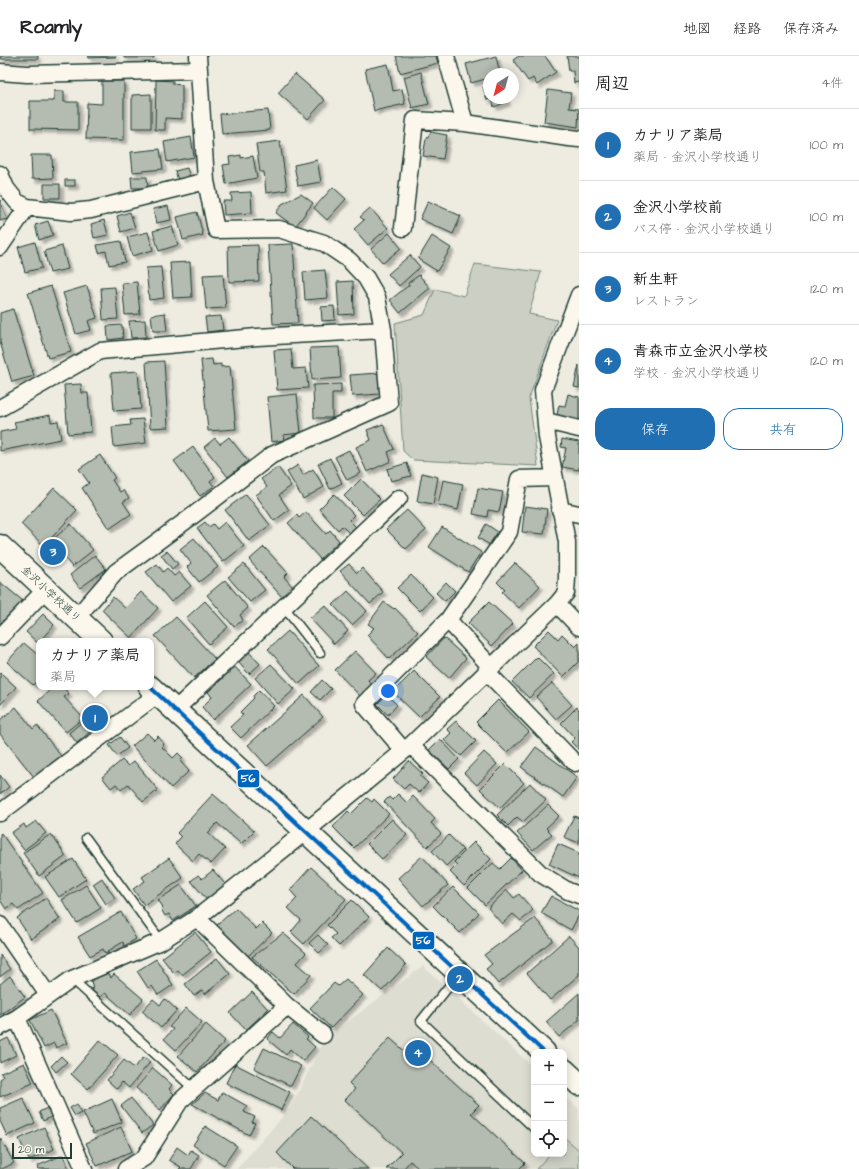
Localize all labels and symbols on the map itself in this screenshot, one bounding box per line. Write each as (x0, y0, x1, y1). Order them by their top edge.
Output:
north arrow (483, 68, 519, 104)
pin: 3 (40, 537, 66, 567)
street label: 金沢小学校通り (18, 562, 84, 626)
your location (378, 681, 398, 701)
pin: 1 (82, 703, 108, 733)
line badge: 56 (237, 769, 260, 788)
text: 56 (241, 771, 255, 786)
line badge: 56 (412, 931, 435, 950)
text: 56 (416, 933, 430, 948)
pin: 2 (447, 964, 473, 994)
pin: 4 (405, 1038, 431, 1068)
scale bar (12, 1141, 72, 1160)

